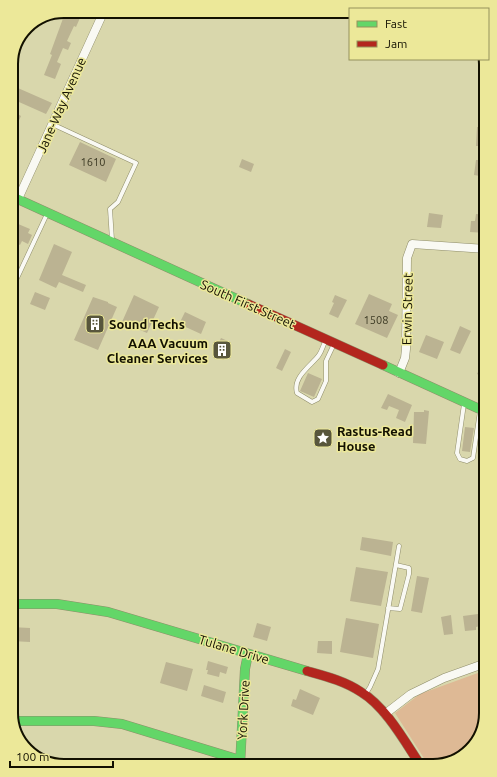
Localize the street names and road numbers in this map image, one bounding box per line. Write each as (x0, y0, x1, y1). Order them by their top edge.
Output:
street label: Jane-Way Avenue (34, 55, 88, 155)
street label: Erwin Street (399, 273, 415, 345)
street label: South First Street (198, 277, 298, 331)
street label: Tulane Drive (197, 632, 271, 666)
street label: York Drive (234, 680, 252, 740)

